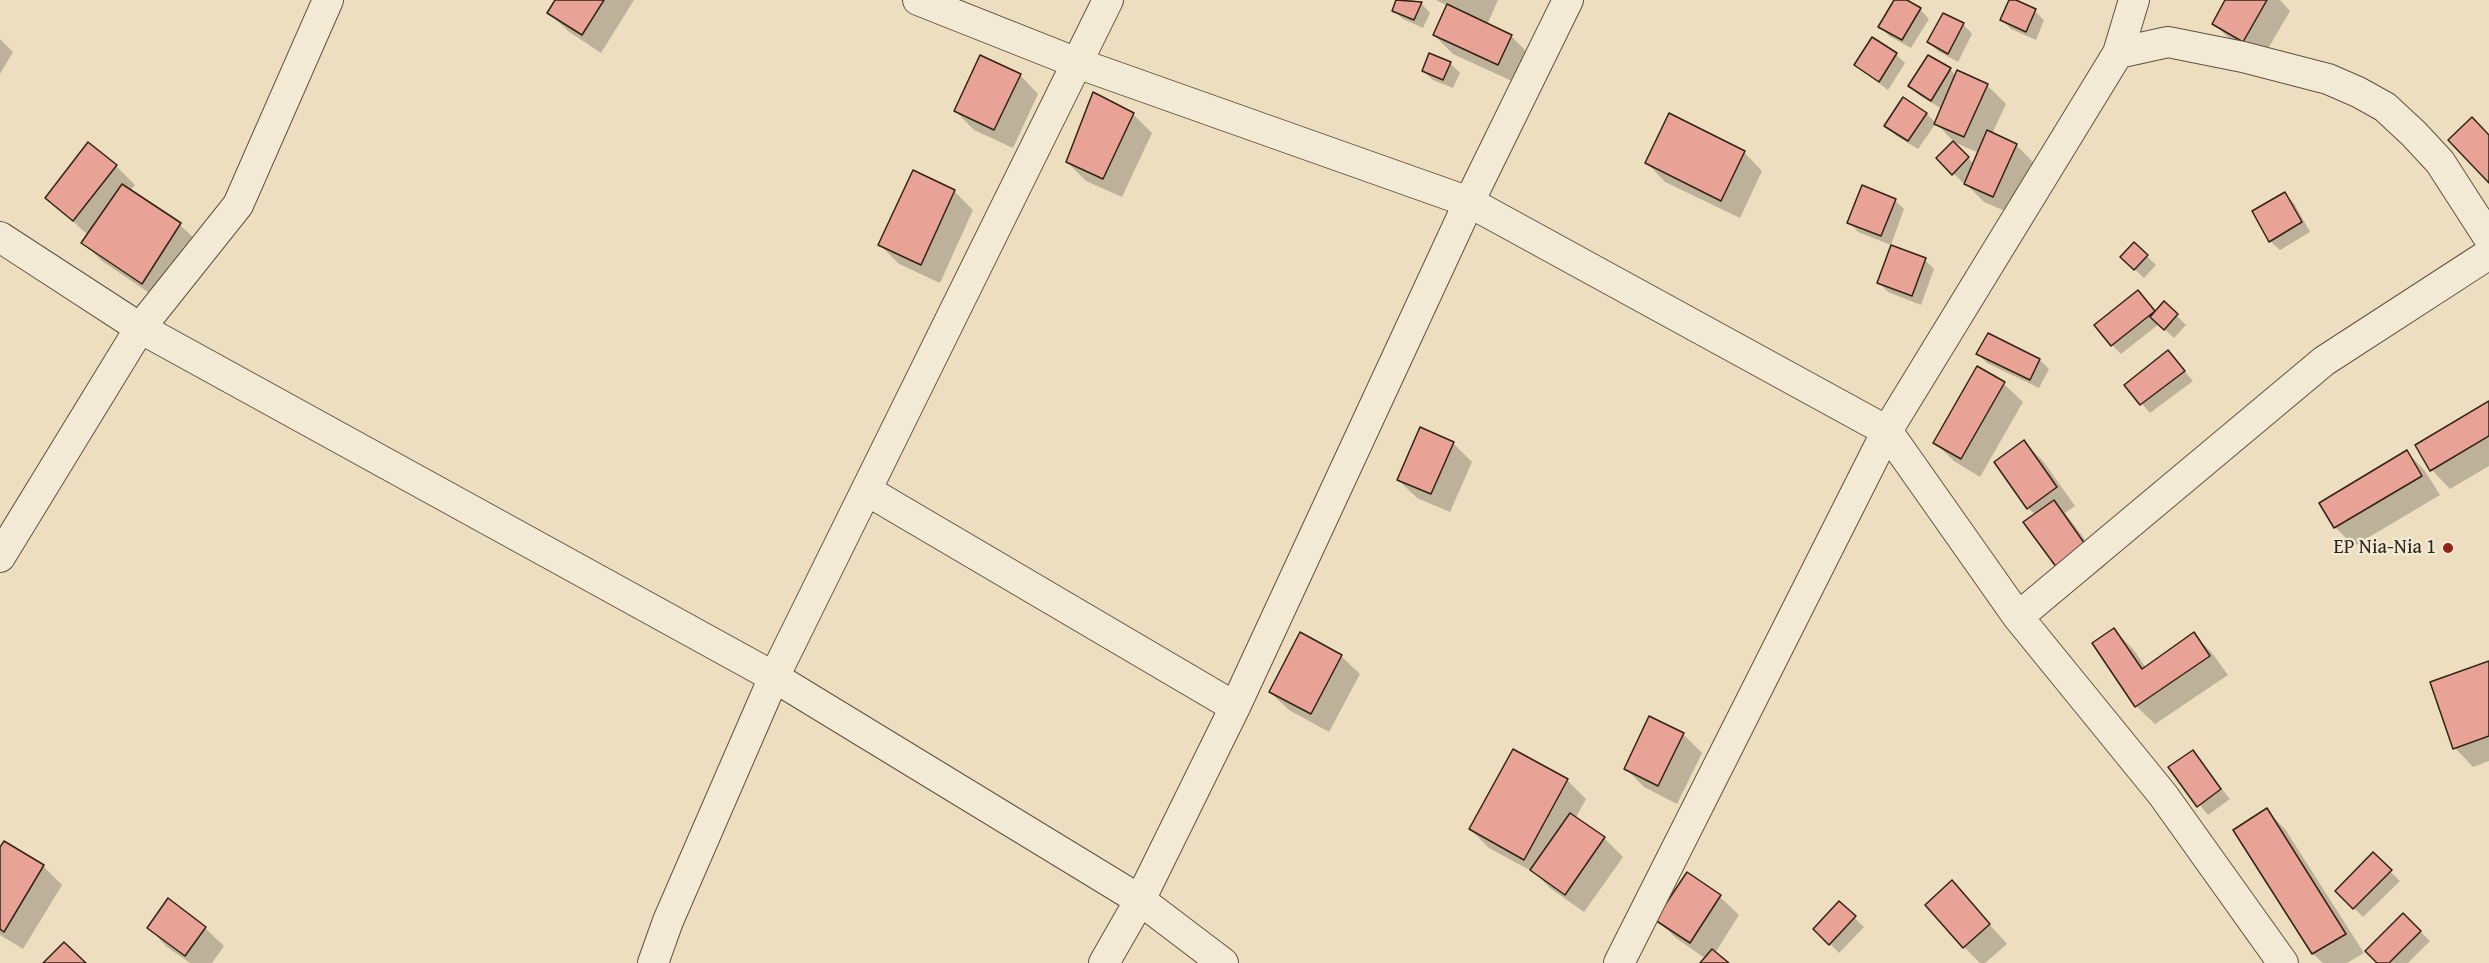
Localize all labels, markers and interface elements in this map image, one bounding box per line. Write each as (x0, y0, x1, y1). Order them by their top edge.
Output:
place label: EP Nia-Nia 1 (2334, 536, 2436, 560)
marker: EP Nia-Nia 1 (2441, 541, 2455, 555)

